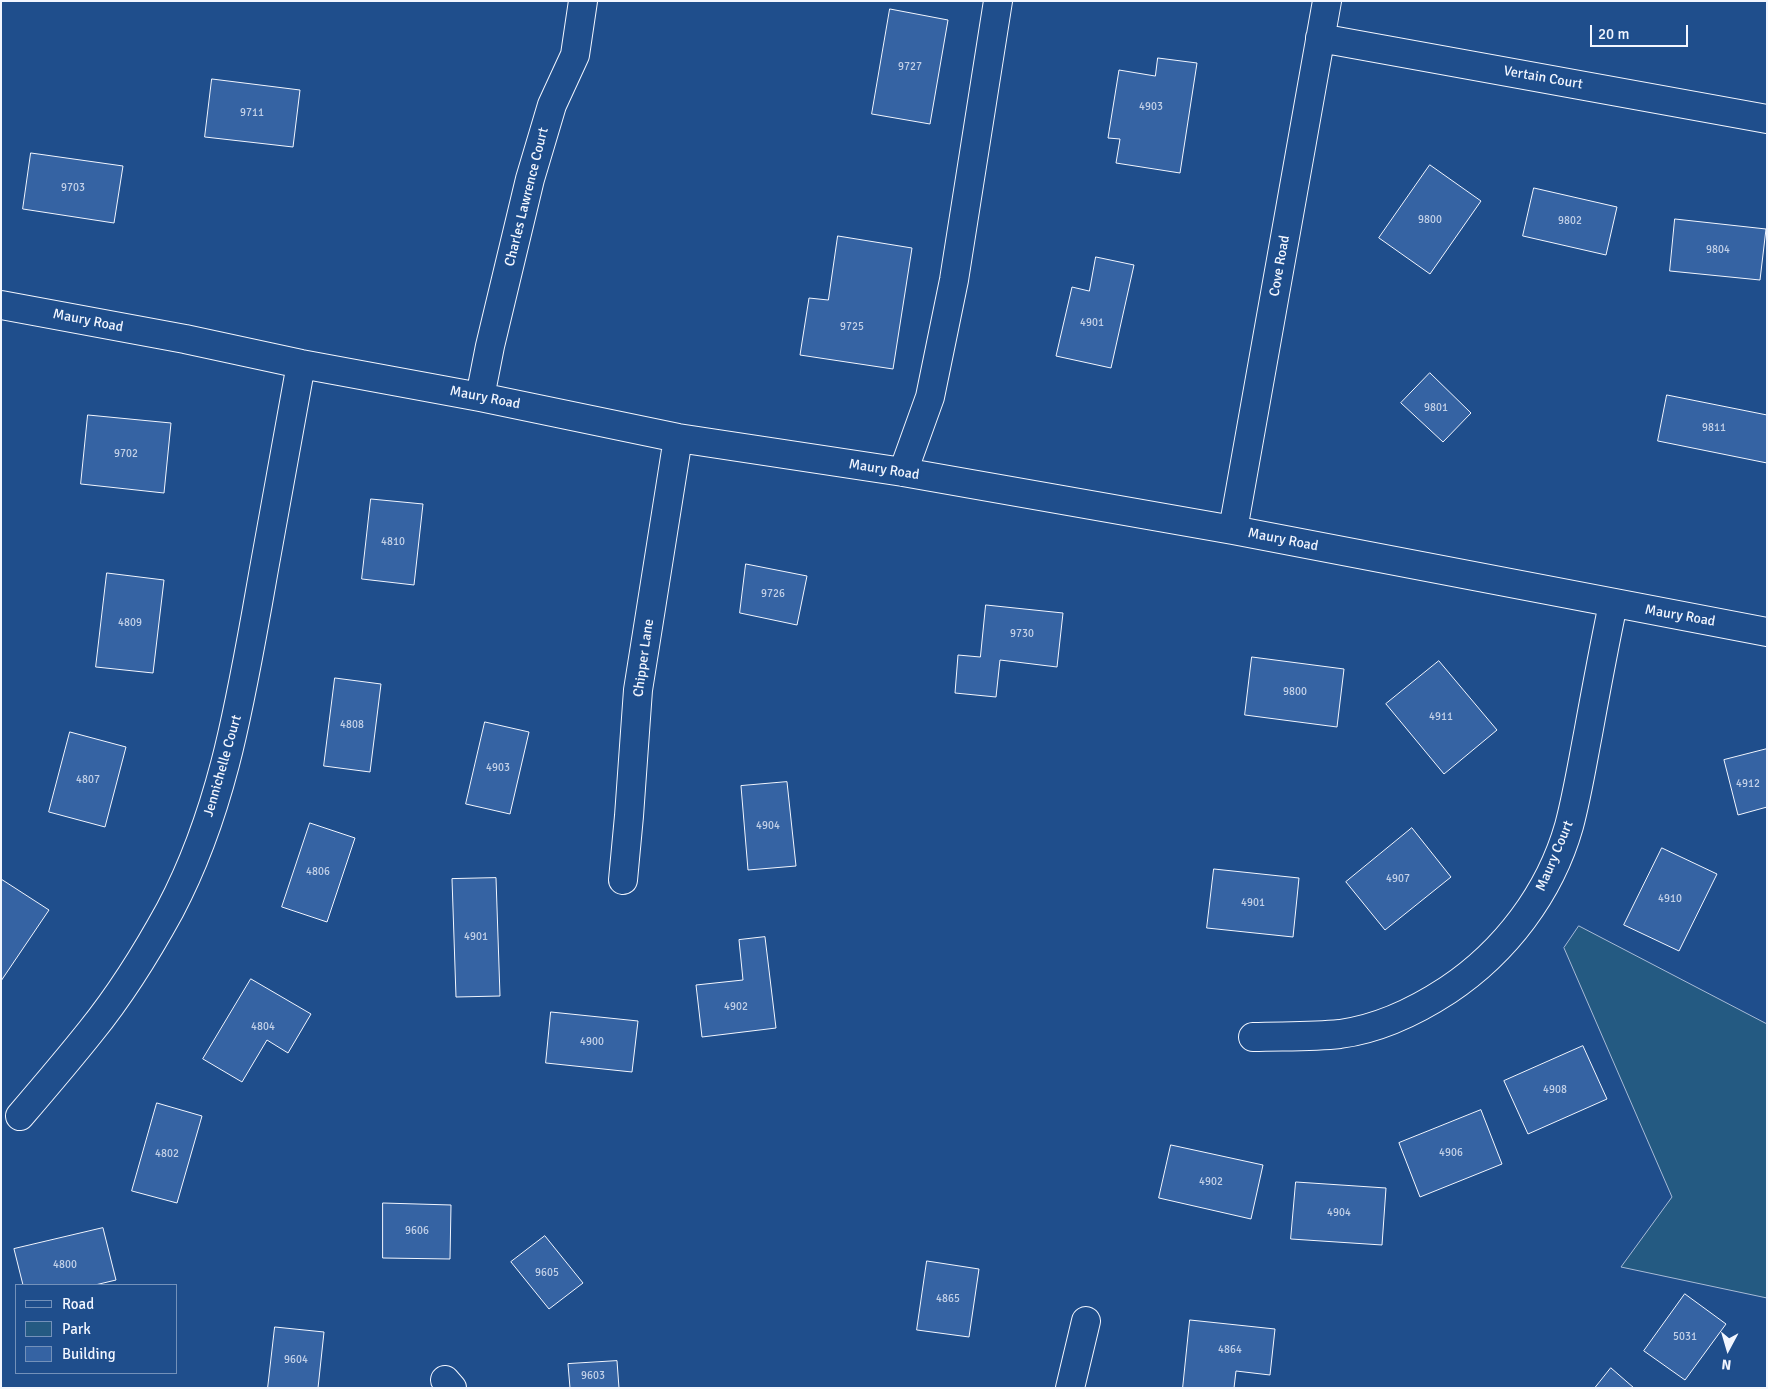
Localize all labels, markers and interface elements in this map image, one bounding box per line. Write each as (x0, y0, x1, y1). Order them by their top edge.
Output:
scale bar (1593, 15, 1690, 47)
text: 20 m (1598, 25, 1629, 43)
house number: 9727 (898, 60, 922, 74)
street label: Vertain Court (1502, 63, 1584, 93)
house number: 4903 (1139, 100, 1163, 114)
house number: 9711 (240, 106, 264, 120)
street label: Charles Lawrence Court (502, 126, 552, 268)
house number: 9703 (61, 181, 85, 195)
house number: 9800 (1418, 213, 1442, 227)
house number: 9802 (1558, 214, 1582, 228)
street label: Cove Road (1266, 234, 1294, 298)
house number: 9804 (1706, 243, 1730, 257)
street label: Maury Road (51, 306, 125, 336)
house number: 4901 (1080, 316, 1104, 330)
house number: 9725 (840, 320, 864, 334)
street label: Maury Road (448, 383, 522, 413)
house number: 9801 (1424, 401, 1448, 415)
house number: 9811 (1702, 421, 1726, 435)
house number: 9702 (114, 447, 138, 461)
street label: Maury Road (848, 456, 920, 484)
street label: Maury Road (1246, 525, 1320, 555)
house number: 4810 (381, 535, 405, 549)
house number: 9726 (761, 587, 785, 601)
street label: Maury Road (1644, 602, 1716, 630)
house number: 4809 (118, 616, 142, 630)
street label: Chipper Lane (630, 618, 658, 698)
house number: 9730 (1010, 627, 1034, 641)
house number: 9800 (1283, 685, 1307, 699)
house number: 4911 (1429, 710, 1453, 724)
street label: Jennichelle Court (200, 713, 246, 819)
house number: 4808 (340, 718, 364, 732)
house number: 4903 (486, 761, 510, 775)
house number: 4807 (76, 773, 100, 787)
house number: 4912 (1736, 777, 1760, 791)
street label: Maury Court (1533, 818, 1577, 894)
house number: 4904 (756, 819, 780, 833)
house number: 4806 (306, 865, 330, 879)
house number: 4907 (1386, 872, 1410, 886)
house number: 4910 (1658, 892, 1682, 906)
house number: 4901 (1241, 896, 1265, 910)
house number: 4901 (464, 930, 488, 944)
house number: 4902 (724, 1000, 748, 1014)
house number: 4804 (251, 1020, 275, 1034)
house number: 4900 (580, 1035, 604, 1049)
house number: 4908 (1543, 1083, 1567, 1097)
house number: 4906 (1439, 1146, 1463, 1160)
house number: 4802 (155, 1147, 179, 1161)
house number: 4902 (1199, 1175, 1223, 1189)
house number: 4904 (1327, 1206, 1351, 1220)
house number: 9606 (405, 1224, 429, 1238)
house number: 4800 (53, 1258, 77, 1272)
house number: 9605 (535, 1266, 559, 1280)
legend (15, 1284, 178, 1374)
house number: 4865 (936, 1292, 960, 1306)
text: Road (62, 1295, 94, 1313)
text: Park (62, 1320, 91, 1338)
north arrow (1703, 1324, 1753, 1374)
house number: 5031 (1673, 1330, 1697, 1344)
house number: 4864 (1218, 1343, 1242, 1357)
text: Building (62, 1345, 116, 1363)
house number: 9604 (284, 1353, 308, 1367)
text: N (1721, 1355, 1732, 1373)
house number: 9603 (581, 1369, 605, 1383)

